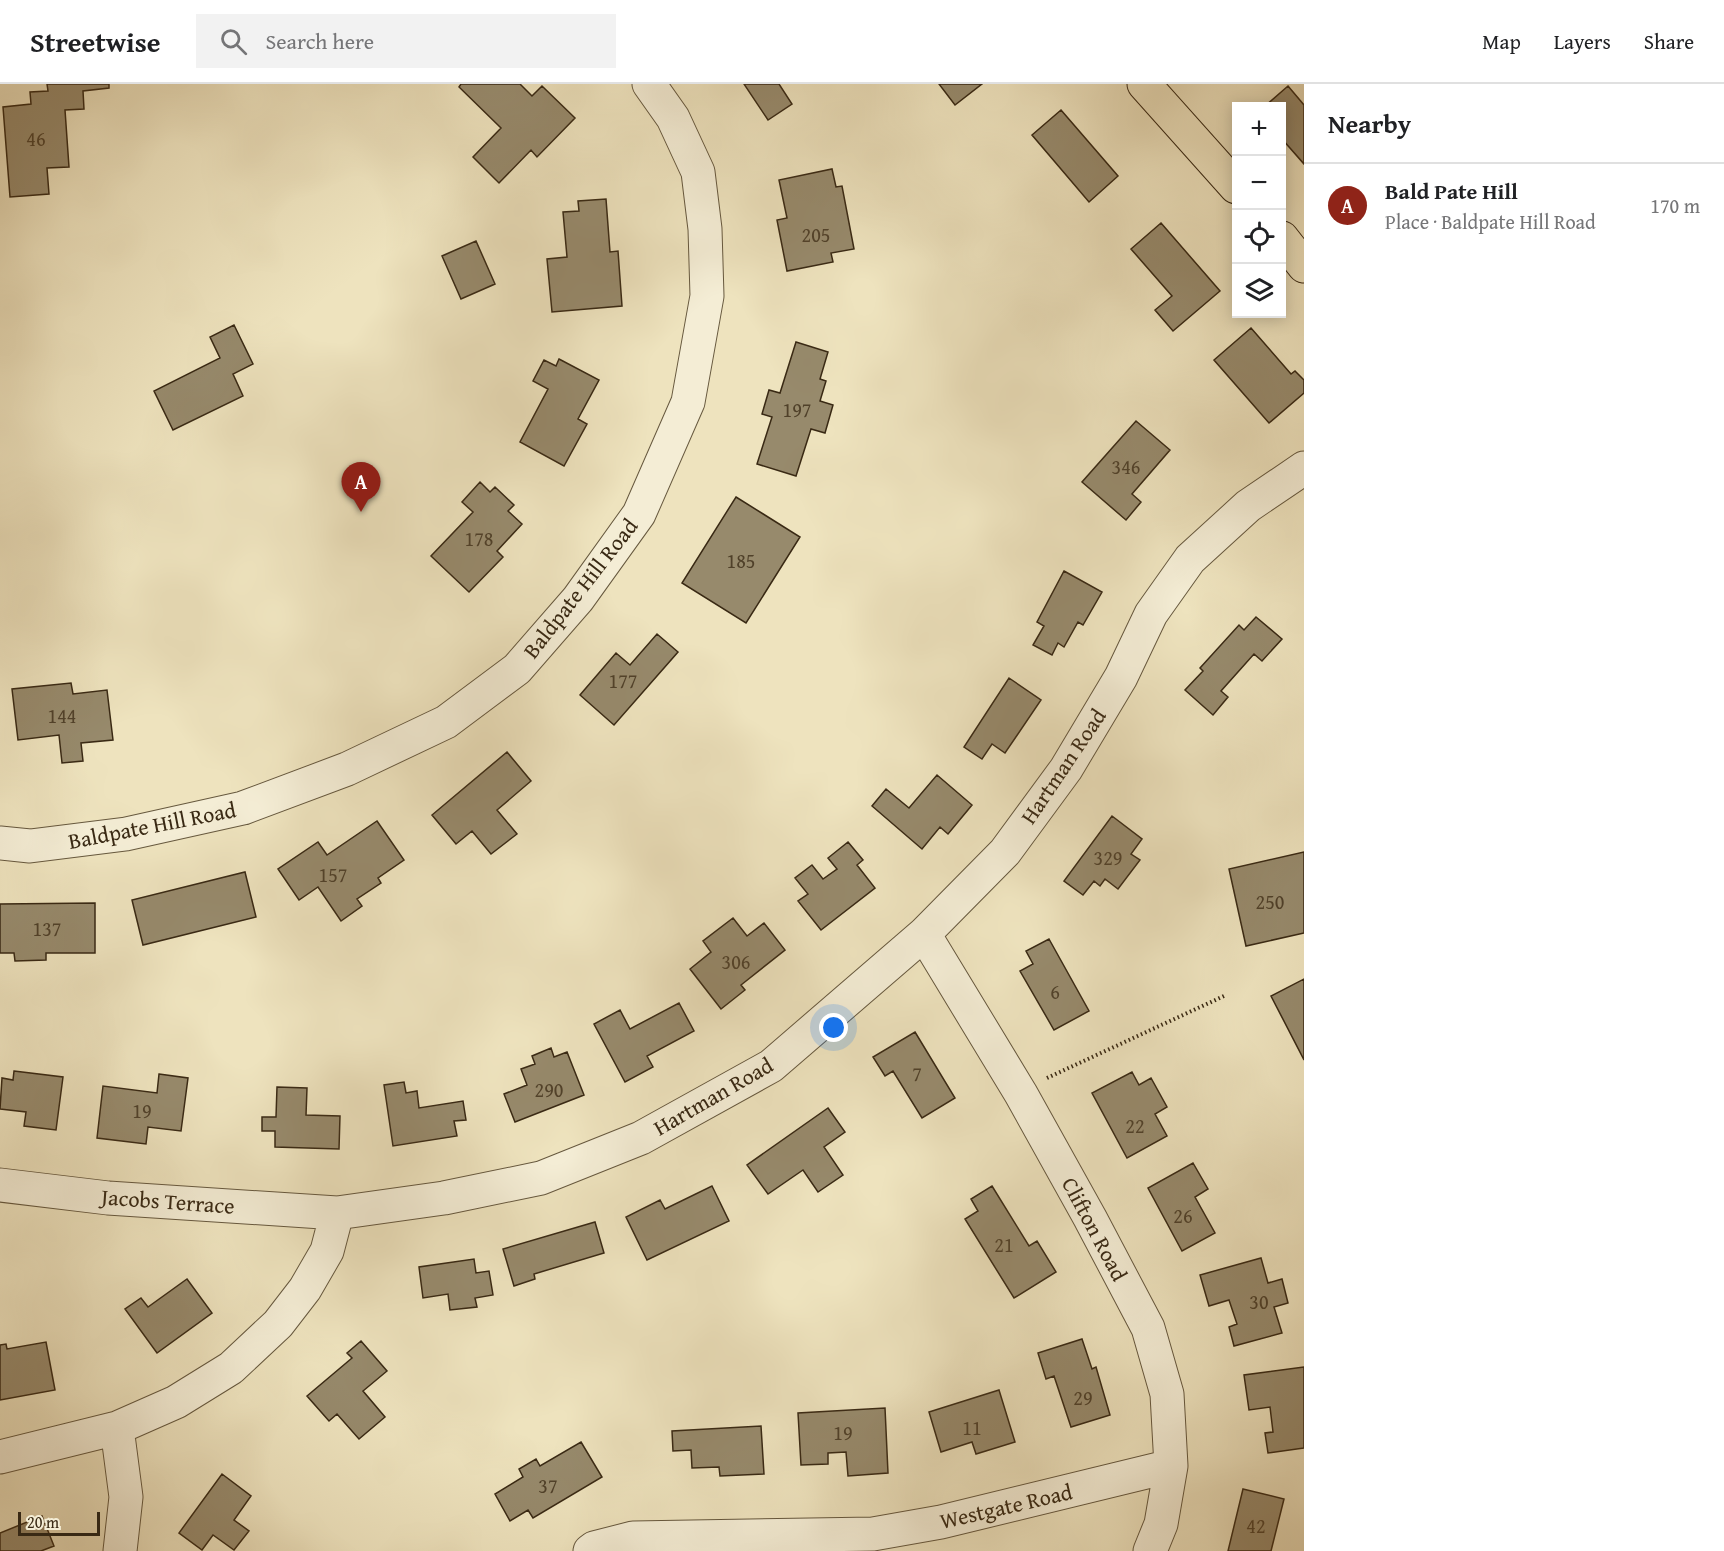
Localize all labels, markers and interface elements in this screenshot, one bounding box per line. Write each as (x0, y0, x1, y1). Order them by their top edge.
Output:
search box (196, 14, 616, 68)
text: Streetwise (30, 21, 160, 62)
icon: search (217, 25, 250, 58)
text: Search here (265, 25, 374, 57)
text: Map (1482, 26, 1521, 57)
text: Layers (1554, 26, 1611, 57)
text: Share (1644, 26, 1694, 57)
map controls (1232, 102, 1286, 318)
button: + (1232, 102, 1286, 156)
text: Nearby (1328, 104, 1411, 143)
house number: 46 (26, 124, 46, 153)
button: − (1232, 156, 1286, 210)
text: Bald Pate Hill (1385, 175, 1518, 207)
text: A (1341, 191, 1354, 220)
text: 170 m (1650, 191, 1700, 220)
text: Place · Baldpate Hill Road (1385, 207, 1596, 236)
button: locate (1232, 210, 1286, 264)
house number: 205 (802, 220, 830, 249)
button: layers (1232, 264, 1286, 318)
house number: 197 (783, 395, 811, 424)
house number: 346 (1112, 452, 1140, 481)
pin: A (342, 462, 380, 512)
street label: Baldpate Hill Road (515, 511, 645, 665)
house number: 178 (465, 524, 493, 553)
house number: 185 (727, 546, 755, 575)
house number: 177 (609, 666, 637, 695)
house number: 144 (48, 701, 76, 730)
street label: Hartman Road (1012, 702, 1114, 830)
street label: Baldpate Hill Road (66, 793, 239, 857)
house number: 329 (1094, 843, 1122, 872)
house number: 157 (319, 860, 347, 889)
house number: 250 (1256, 887, 1284, 916)
house number: 137 (33, 914, 61, 943)
house number: 306 (722, 947, 750, 976)
house number: 6 (1050, 977, 1060, 1006)
your location (819, 1013, 848, 1042)
street label: Hartman Road (647, 1049, 779, 1143)
house number: 7 (912, 1059, 922, 1088)
house number: 290 (535, 1075, 563, 1104)
house number: 19 (132, 1096, 152, 1125)
house number: 22 (1125, 1111, 1145, 1140)
street label: Clifton Road (1054, 1171, 1136, 1287)
street label: Jacobs Terrace (97, 1180, 236, 1222)
house number: 26 (1173, 1201, 1193, 1230)
house number: 21 (994, 1230, 1014, 1259)
house number: 30 (1249, 1287, 1269, 1316)
house number: 29 (1073, 1383, 1093, 1412)
house number: 11 (962, 1413, 982, 1442)
house number: 19 (833, 1418, 853, 1447)
house number: 37 (538, 1471, 558, 1500)
street label: Westgate Road (937, 1475, 1076, 1537)
scale bar (18, 1509, 100, 1536)
text: 20 m (27, 1510, 59, 1534)
house number: 42 (1246, 1511, 1266, 1540)

